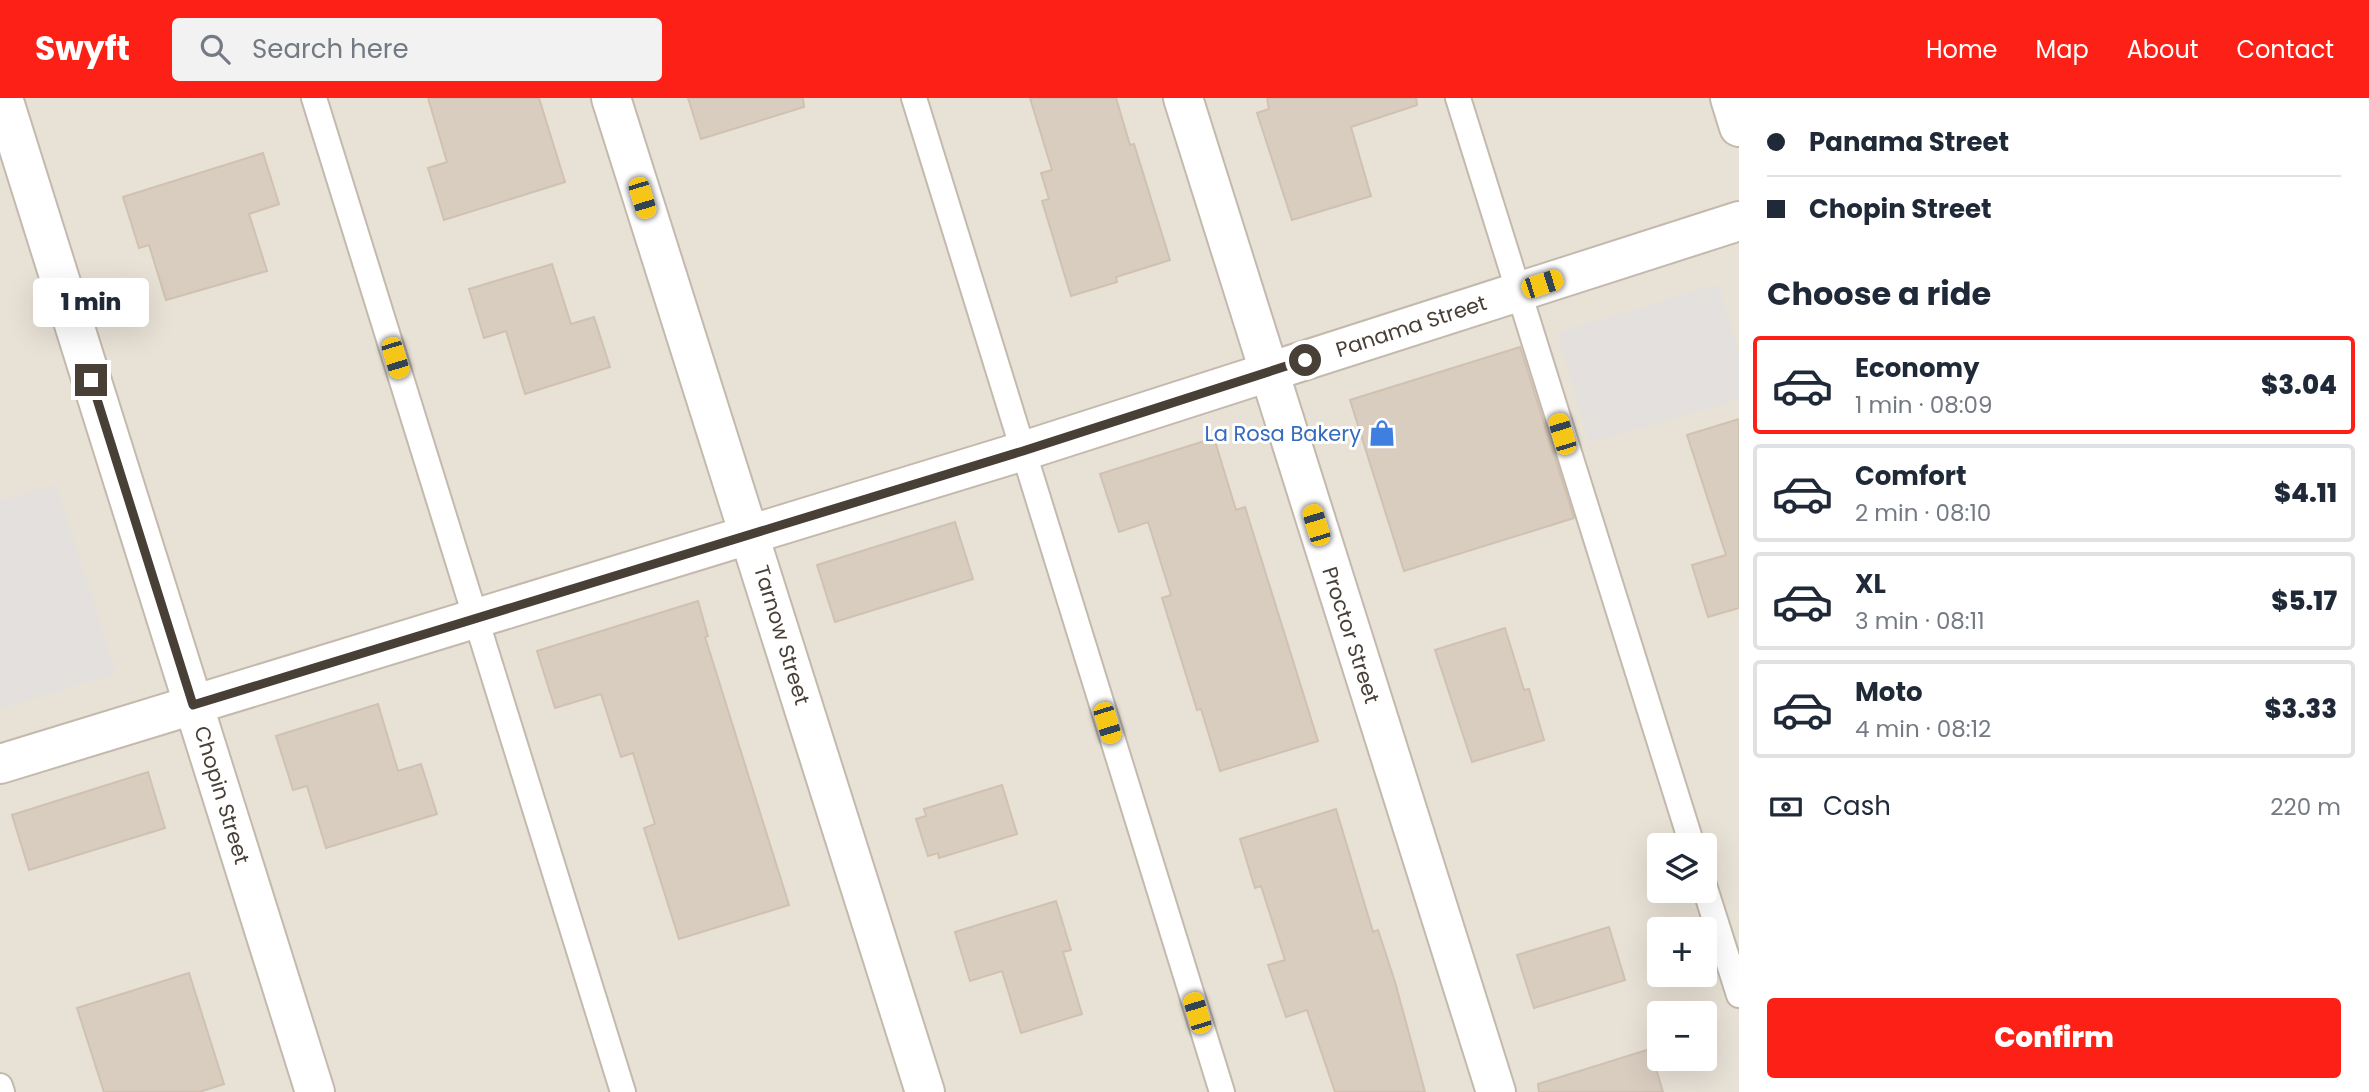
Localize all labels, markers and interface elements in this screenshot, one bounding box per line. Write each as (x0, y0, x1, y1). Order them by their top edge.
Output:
search box (172, 18, 662, 81)
text: Swyft (35, 25, 130, 72)
icon: search (196, 30, 234, 68)
text: Search here (252, 31, 409, 67)
text: Home (1926, 33, 1998, 66)
text: Map (2036, 33, 2089, 66)
text: About (2127, 33, 2198, 66)
text: Contact (2236, 33, 2334, 66)
text: Panama Street (1809, 124, 2009, 160)
car (626, 175, 659, 221)
text: Chopin Street (1809, 191, 1992, 227)
car (1519, 268, 1566, 300)
text: Choose a ride (1767, 271, 1991, 316)
callout: 1 min (33, 278, 149, 328)
text: 1 min (61, 286, 121, 318)
street label: Panama Street (1332, 288, 1490, 364)
car (379, 335, 412, 381)
route start (1289, 344, 1321, 376)
text: Economy (1855, 350, 1979, 386)
icon: car (1771, 354, 1834, 417)
route end (75, 364, 107, 396)
text: $3.04 (2261, 367, 2337, 403)
text: 1 min · 08:09 (1855, 389, 1993, 421)
car (1546, 411, 1579, 457)
shop icon: La Rosa Bakery (1367, 418, 1397, 448)
place label: La Rosa Bakery (1205, 419, 1361, 448)
text: Comfort (1855, 458, 1967, 494)
icon: car (1771, 462, 1834, 525)
text: $4.11 (2274, 475, 2337, 511)
text: 2 min · 08:10 (1855, 497, 1991, 529)
car (1300, 502, 1333, 548)
street label: Tarnow Street (747, 562, 817, 708)
street label: Proctor Street (1315, 563, 1387, 707)
text: XL (1855, 566, 1886, 602)
icon: car (1771, 570, 1834, 633)
text: $5.17 (2271, 583, 2337, 619)
text: 3 min · 08:11 (1855, 605, 1985, 637)
text: Moto (1855, 674, 1923, 710)
icon: car (1771, 678, 1834, 741)
text: $3.33 (2264, 691, 2337, 727)
car (1091, 700, 1124, 746)
text: 4 min · 08:12 (1855, 713, 1991, 745)
street label: Chopin Street (187, 722, 257, 868)
icon: cash (1767, 788, 1805, 826)
text: Cash (1823, 788, 1891, 824)
text: 220 m (2270, 791, 2341, 823)
map controls (1647, 833, 1717, 1071)
button: layers (1647, 833, 1717, 903)
button: + (1647, 917, 1717, 987)
car (1181, 990, 1214, 1036)
button: Confirm (1767, 998, 2341, 1078)
button: − (1647, 1001, 1717, 1071)

